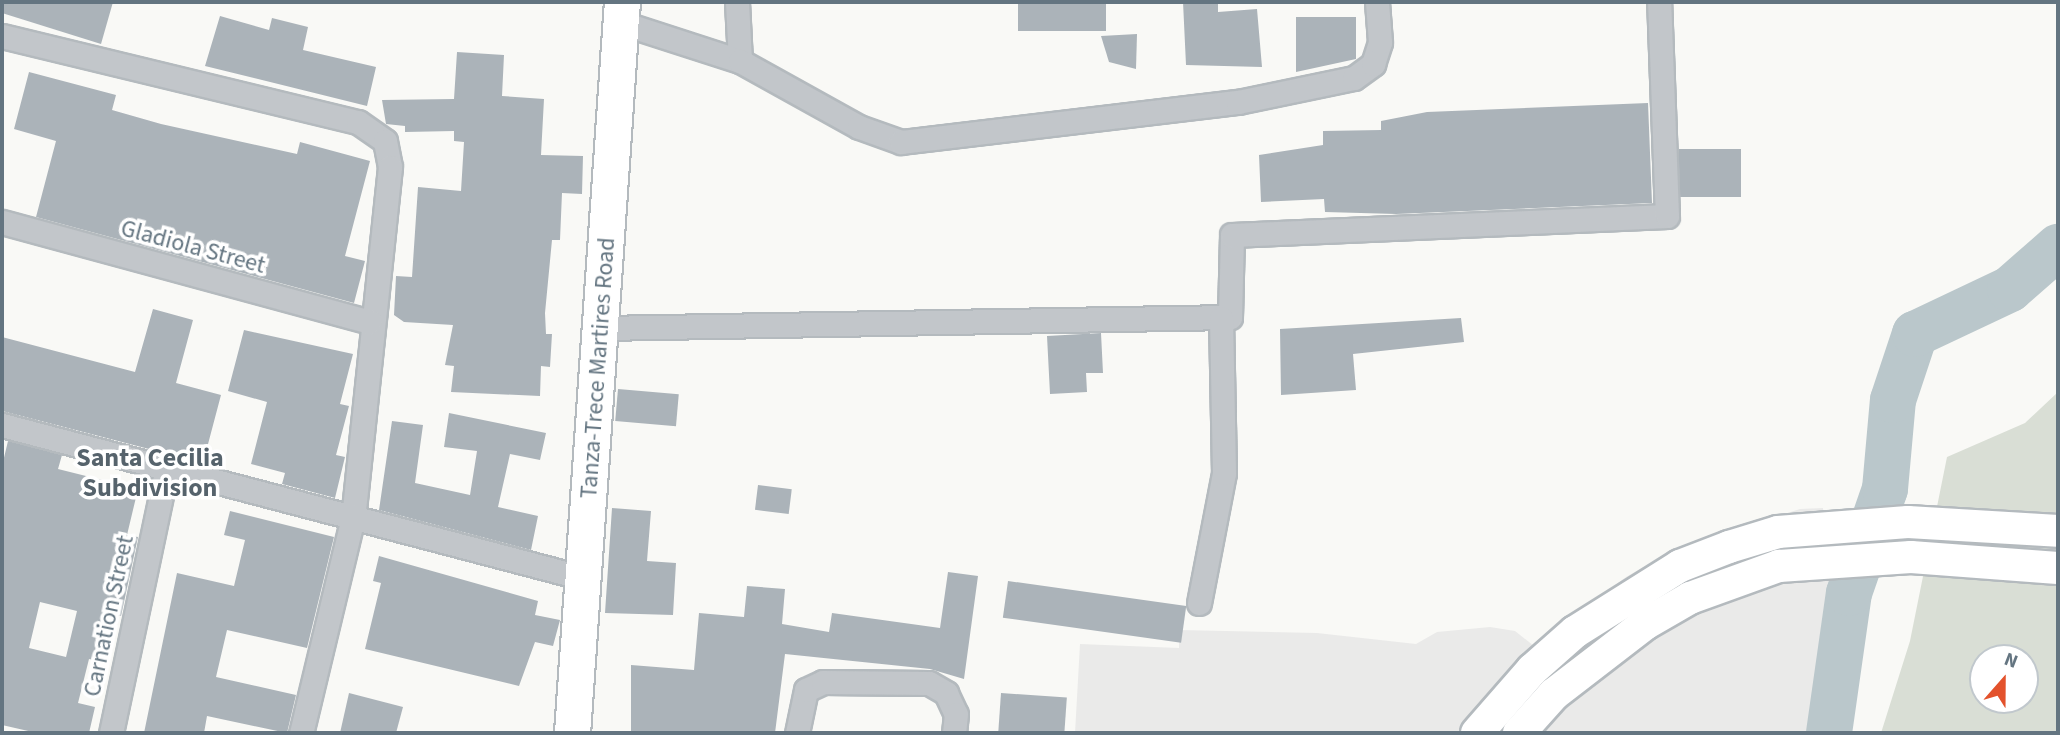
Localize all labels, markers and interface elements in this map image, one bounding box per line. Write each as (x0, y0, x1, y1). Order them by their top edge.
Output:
street label: Gladiola Street (118, 214, 268, 280)
street label: Tanza-Trece Martires Road (575, 237, 621, 499)
district label: Santa Cecilia Subdivision (76, 442, 224, 504)
street label: Carnation Street (78, 533, 140, 699)
north arrow (1969, 644, 2039, 714)
text: N (2000, 646, 2022, 676)

